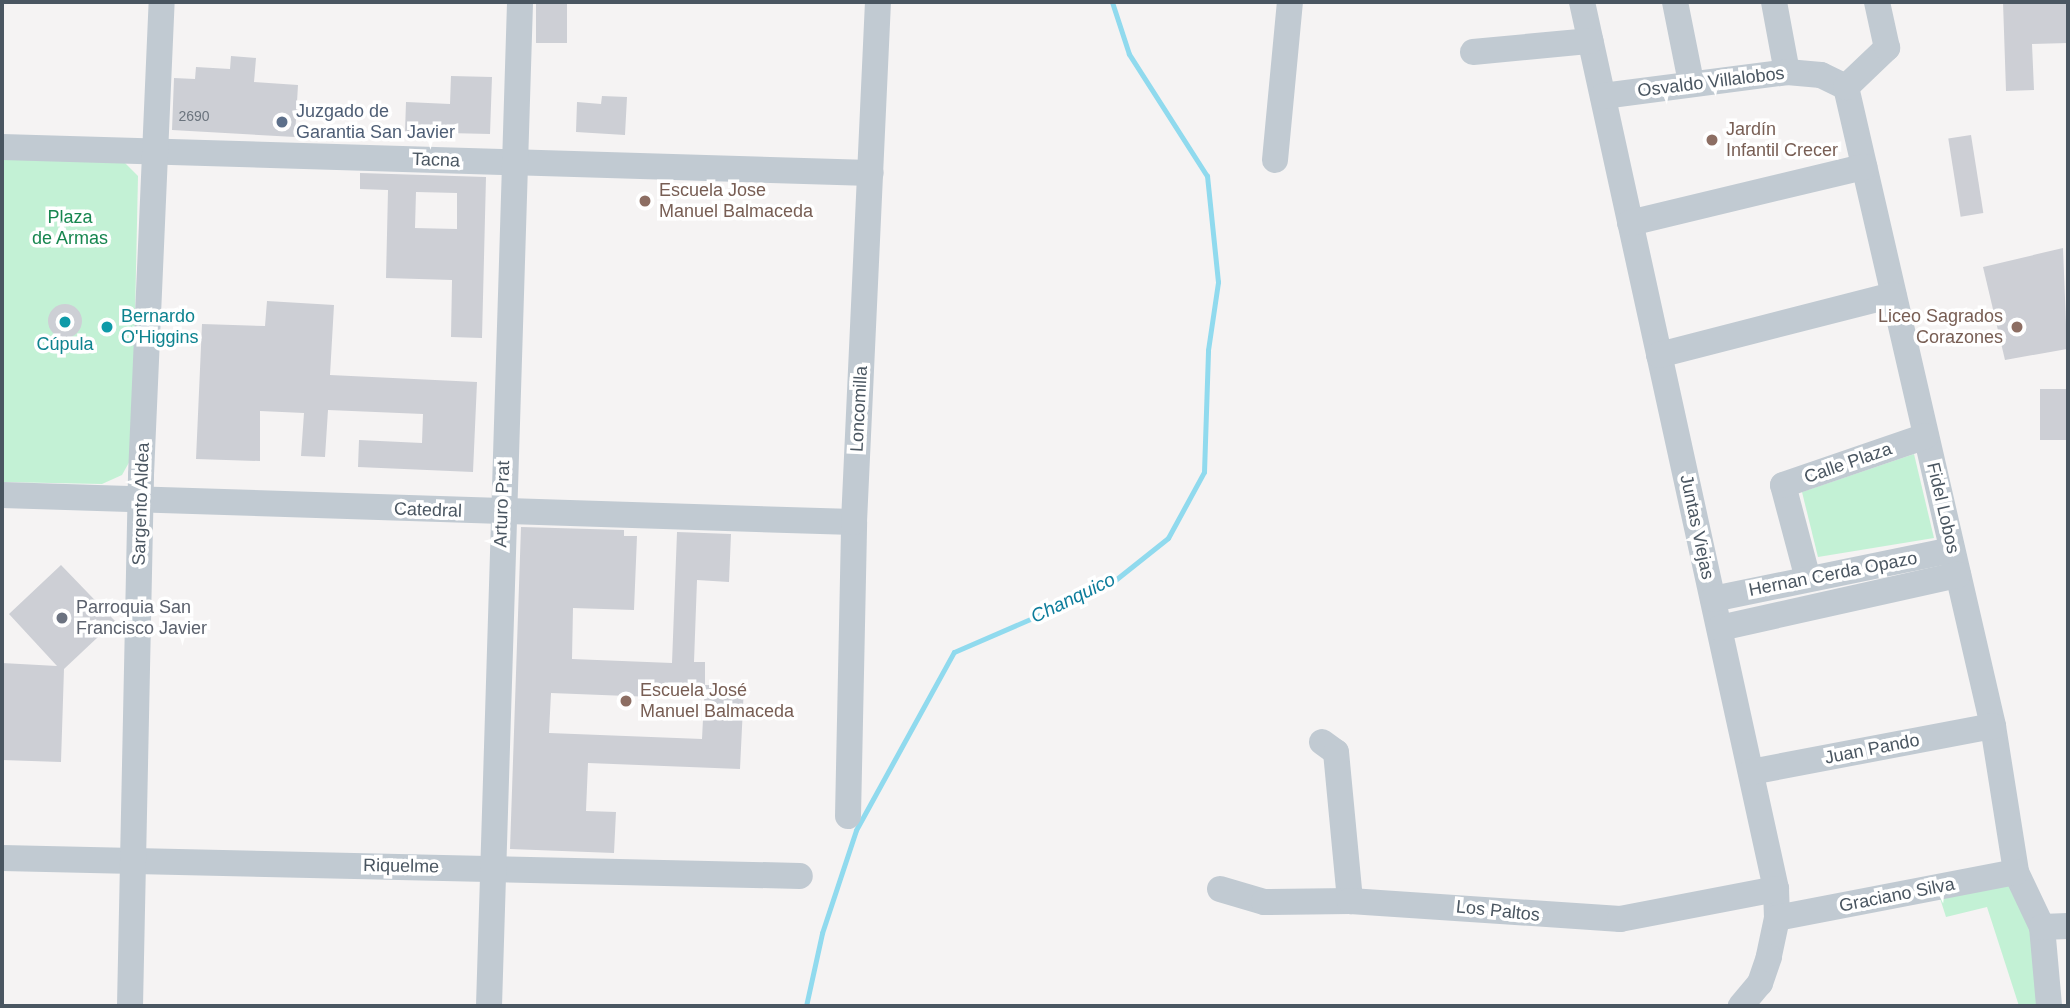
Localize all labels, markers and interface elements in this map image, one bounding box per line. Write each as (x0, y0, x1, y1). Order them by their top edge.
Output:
street label: Osvaldo Villalobos (1636, 62, 1786, 102)
place label: Juzgado de Garantia San Javier (296, 101, 455, 144)
house number: 2690 (178, 108, 210, 124)
marker: Juzgado de Garantia San Javier (274, 114, 290, 130)
place label: Jardín Infantil Crecer (1726, 119, 1838, 162)
marker: Jardín Infantil Crecer (1704, 132, 1720, 148)
street label: Tacna (412, 148, 460, 172)
place label: Escuela Jose Manuel Balmaceda (659, 180, 813, 222)
marker: Escuela Jose Manuel Balmaceda (637, 193, 653, 209)
park label: Plaza de Armas (31, 207, 109, 249)
place label: Bernardo O'Higgins (121, 306, 198, 348)
place label: Liceo Sagrados Corazones (1878, 306, 2003, 348)
marker: Cúpula (57, 314, 73, 330)
marker: Bernardo O'Higgins (99, 319, 115, 335)
marker: Liceo Sagrados Corazones (2009, 319, 2025, 335)
place label: Cúpula (36, 333, 94, 355)
street label: Loncomilla (846, 365, 872, 453)
street label: Calle Plaza (1801, 438, 1895, 488)
street label: Sargento Aldea (128, 442, 154, 566)
street label: Arturo Prat (490, 460, 514, 548)
street label: Fidel Lobos (1922, 460, 1964, 556)
street label: Juntas Viejas (1675, 473, 1719, 581)
street label: Catedral (394, 498, 462, 522)
street label: Hernan Cerda Opazo (1747, 547, 1919, 601)
water label: Chanquico (1027, 568, 1119, 628)
place label: Parroquia San Francisco Javier (76, 597, 207, 640)
marker: Parroquia San Francisco Javier (54, 610, 70, 626)
place label: Escuela José Manuel Balmaceda (640, 680, 794, 722)
marker: Escuela José Manuel Balmaceda (618, 693, 634, 709)
street label: Juan Pando (1823, 729, 1921, 769)
street label: Riquelme (363, 855, 439, 877)
street label: Graciano Silva (1837, 873, 1957, 917)
street label: Los Paltos (1455, 896, 1541, 926)

